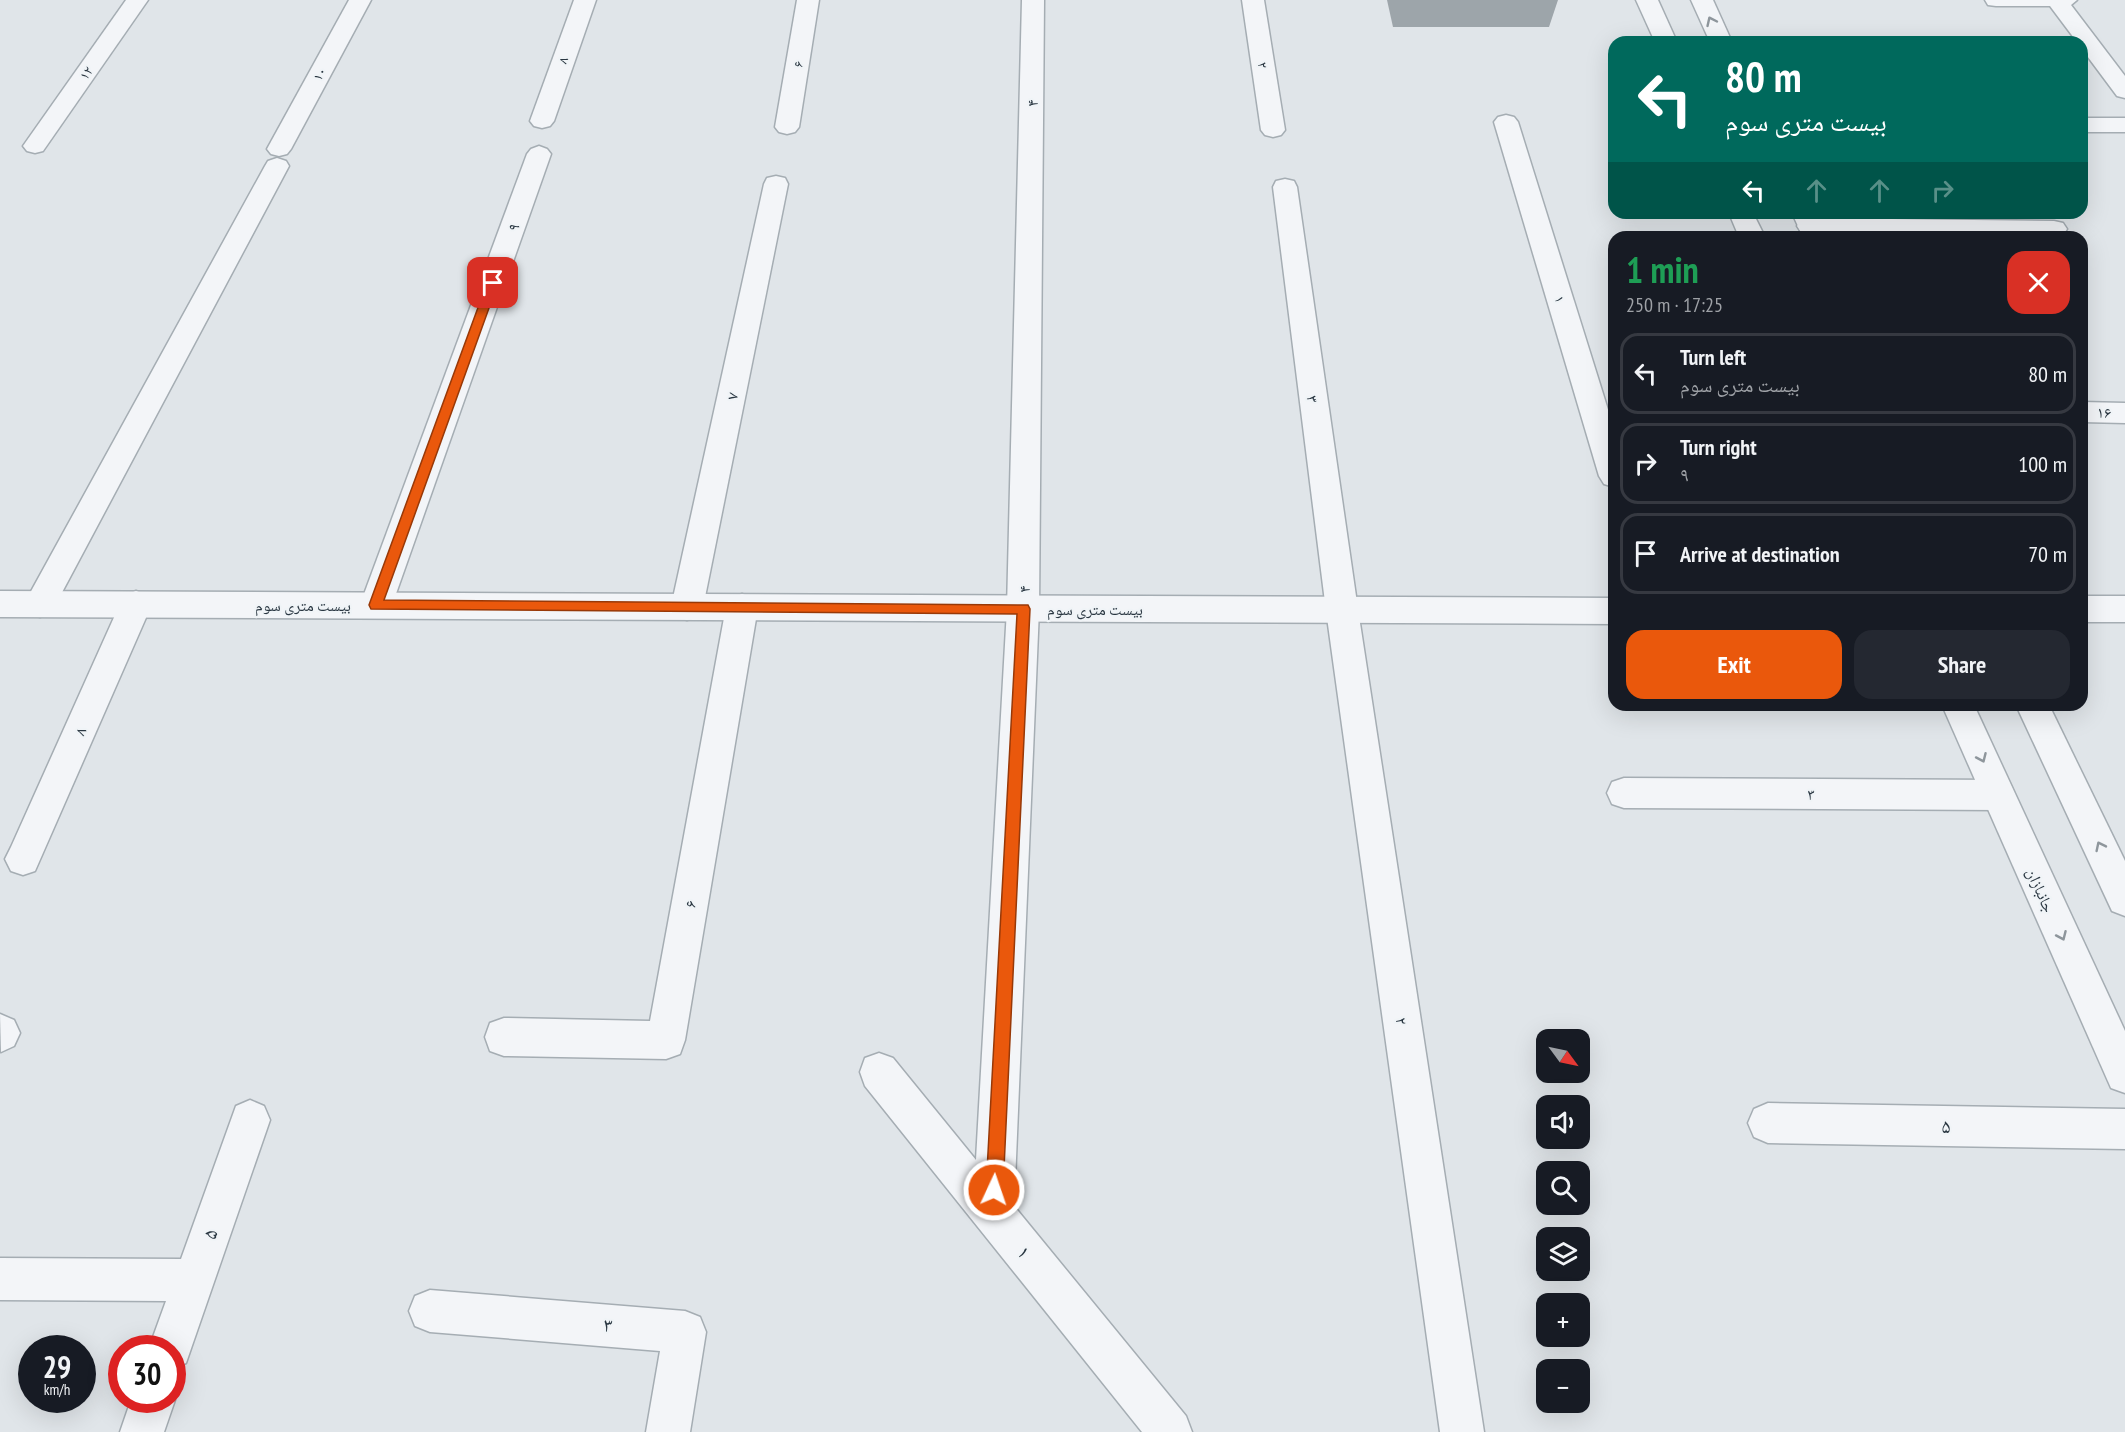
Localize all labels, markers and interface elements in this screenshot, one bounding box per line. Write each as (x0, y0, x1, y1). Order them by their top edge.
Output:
one-way arrow (1707, 16, 1719, 27)
text: 80 m (1725, 49, 1802, 104)
street label: ۸ (553, 54, 573, 66)
street label: ۶ (789, 59, 807, 69)
street label: ۲ (1254, 60, 1272, 70)
icon: left (1626, 60, 1704, 138)
street label: ۱۲ (75, 63, 97, 83)
street label: ۱۰ (308, 64, 330, 84)
street label: ۴ (1022, 99, 1042, 107)
text: بیست متری سوم (1725, 104, 1887, 138)
icon: left (1737, 174, 1770, 207)
icon: ahead (1800, 174, 1833, 207)
icon: ahead (1863, 174, 1896, 207)
icon: right (1926, 174, 1959, 207)
street label: ۹ (502, 220, 524, 234)
text: 1 min (1626, 246, 1699, 293)
button: close (2007, 251, 2070, 314)
pin (467, 257, 518, 308)
icon: arrive (476, 266, 509, 299)
text: 250 m · 17:25 (1626, 292, 1723, 318)
street label: ۱ (1550, 293, 1570, 305)
text: Turn left (1680, 343, 1746, 371)
icon: left (1629, 357, 1662, 390)
text: 80 m (2028, 360, 2067, 388)
text: بیست متری سوم (1680, 372, 1800, 398)
street label: ۷ (721, 390, 743, 402)
street label: ۳ (1303, 394, 1323, 404)
street label: ۱۶ (2097, 402, 2111, 422)
text: Turn right (1680, 433, 1757, 461)
icon: right (1629, 447, 1662, 480)
text: 100 m (2018, 450, 2067, 478)
text: ۹ (1680, 462, 1689, 488)
icon: arrive (1629, 537, 1662, 570)
text: Arrive at destination (1680, 540, 1840, 568)
text: 70 m (2028, 540, 2067, 568)
street label: ۴ (1014, 585, 1034, 593)
street label: بیست متری سوم (255, 595, 351, 616)
street label: بیست متری سوم (1047, 599, 1143, 620)
button: Exit (1626, 630, 1842, 699)
button: Share (1854, 630, 2070, 699)
street label: ۸ (69, 724, 91, 738)
one-way arrow (1975, 752, 1987, 763)
street label: ۳ (1807, 784, 1815, 804)
one-way arrow (2095, 842, 2107, 853)
street label: جانبازان (2021, 865, 2060, 916)
street label: ۶ (680, 899, 700, 909)
one-way arrow (2055, 930, 2067, 941)
street label: ۲ (1392, 1016, 1412, 1026)
north arrow (1536, 1029, 1590, 1083)
map controls (1536, 1029, 1590, 1413)
button: sound (1536, 1095, 1590, 1149)
street label: ۵ (1941, 1113, 1951, 1139)
position arrow (962, 1158, 1026, 1222)
button: search (1536, 1161, 1590, 1215)
street label: ۵ (196, 1226, 224, 1242)
button: layers (1536, 1227, 1590, 1281)
street label: ۱ (1011, 1240, 1037, 1264)
button: + (1536, 1293, 1590, 1347)
street label: ۳ (602, 1312, 614, 1338)
speed limit sign: 30 (108, 1335, 186, 1413)
text: 29 (43, 1347, 71, 1386)
button: − (1536, 1359, 1590, 1413)
text: km/h (44, 1380, 70, 1399)

